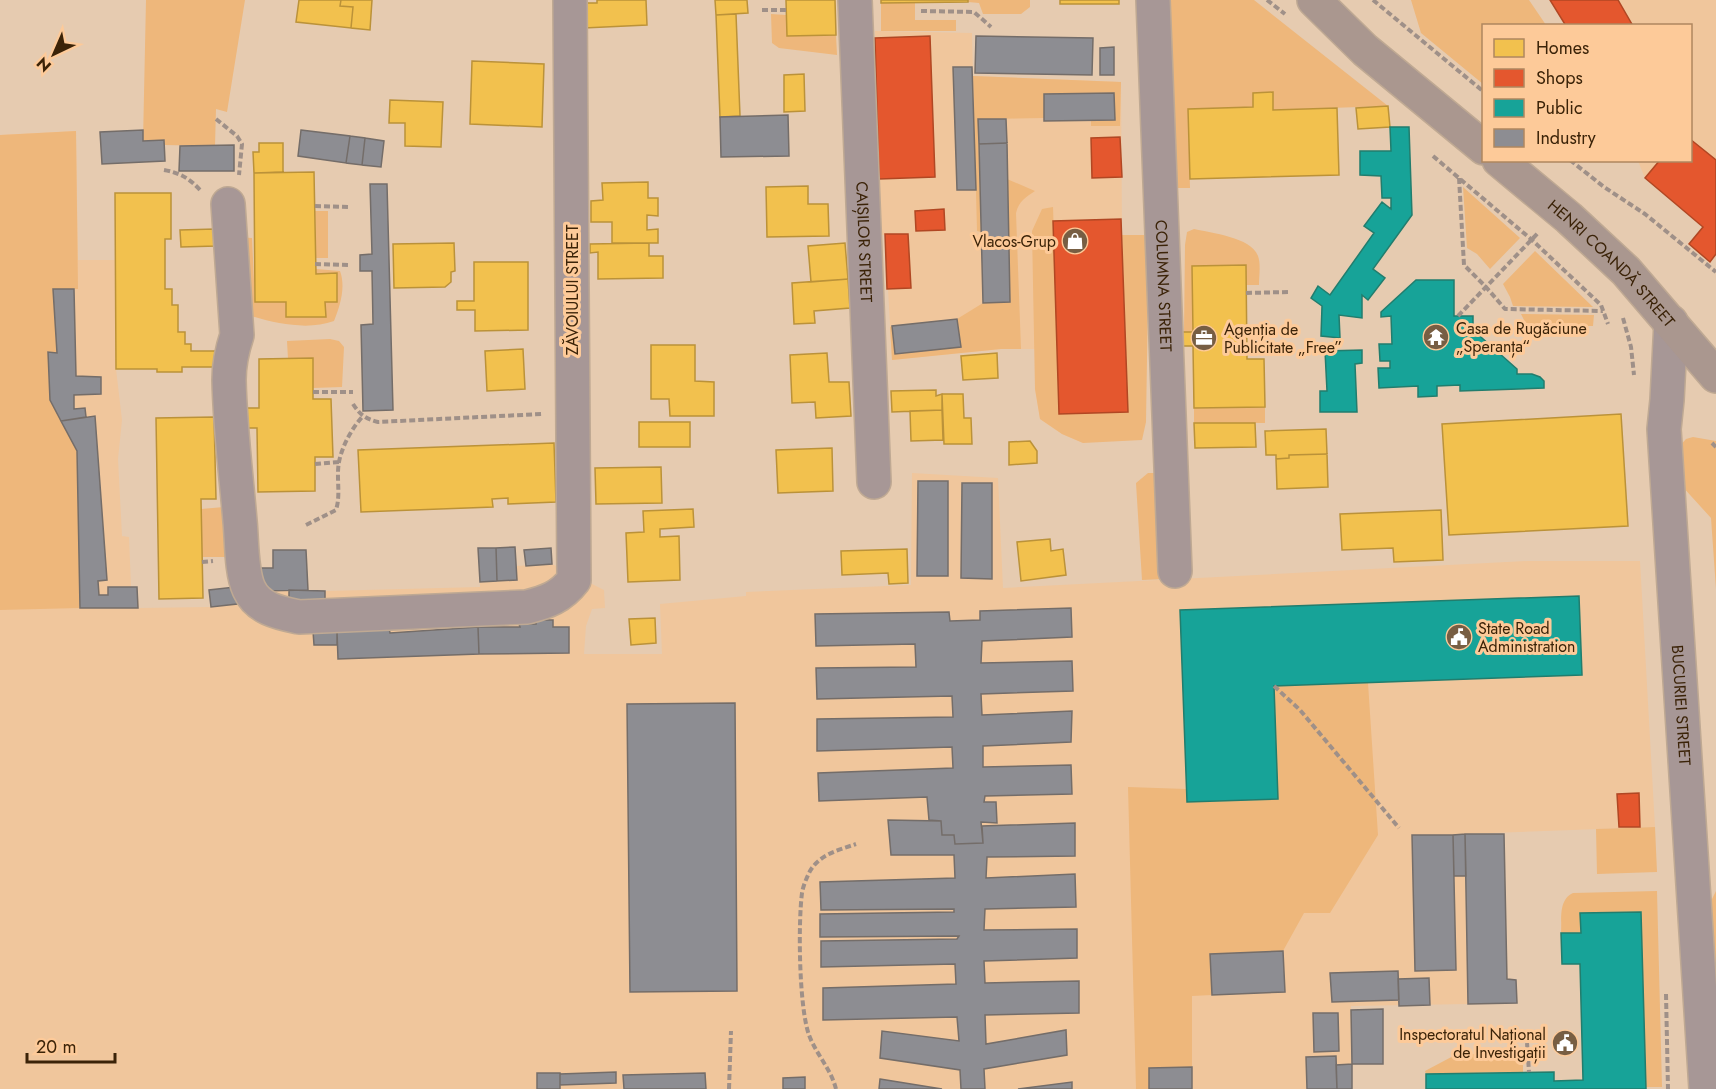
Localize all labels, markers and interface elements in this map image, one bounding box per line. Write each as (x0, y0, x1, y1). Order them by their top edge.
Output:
north arrow (24, 24, 84, 84)
legend (1482, 24, 1692, 162)
text: Homes (1536, 35, 1589, 61)
text: N (31, 52, 56, 77)
text: Shops (1536, 65, 1583, 91)
text: Public (1536, 95, 1583, 121)
text: Industry (1536, 125, 1596, 151)
street label: CAIȘILOR STREET (851, 181, 878, 303)
street label: HENRI COANDĂ STREET (1543, 194, 1681, 332)
street label: COLUMNA STREET (1150, 219, 1178, 353)
street label: ZĂVOIULUI STREET (561, 224, 584, 355)
shop icon: Vlacos-Grup (1060, 226, 1090, 256)
place label: Vlacos-Grup (972, 230, 1056, 253)
place label: Casa de Rugăciune „Speranța“ (1456, 317, 1587, 358)
place label: Agenția de Publicitate „Free” (1224, 318, 1342, 359)
temple icon: Casa de Rugăciune „Speranța“ (1421, 322, 1451, 352)
office icon: Agenția de Publicitate „Free” (1189, 323, 1219, 353)
place label: State Road Administration (1478, 617, 1576, 658)
public building icon: State Road Administration (1444, 622, 1474, 652)
street label: BUCURIEI STREET (1666, 644, 1697, 767)
place label: Inspectoratul Național de Investigații (1399, 1023, 1546, 1064)
scale bar (27, 1026, 116, 1064)
public building icon: Inspectoratul Național de Investigații (1550, 1028, 1580, 1058)
text: 20 m (36, 1034, 76, 1060)

